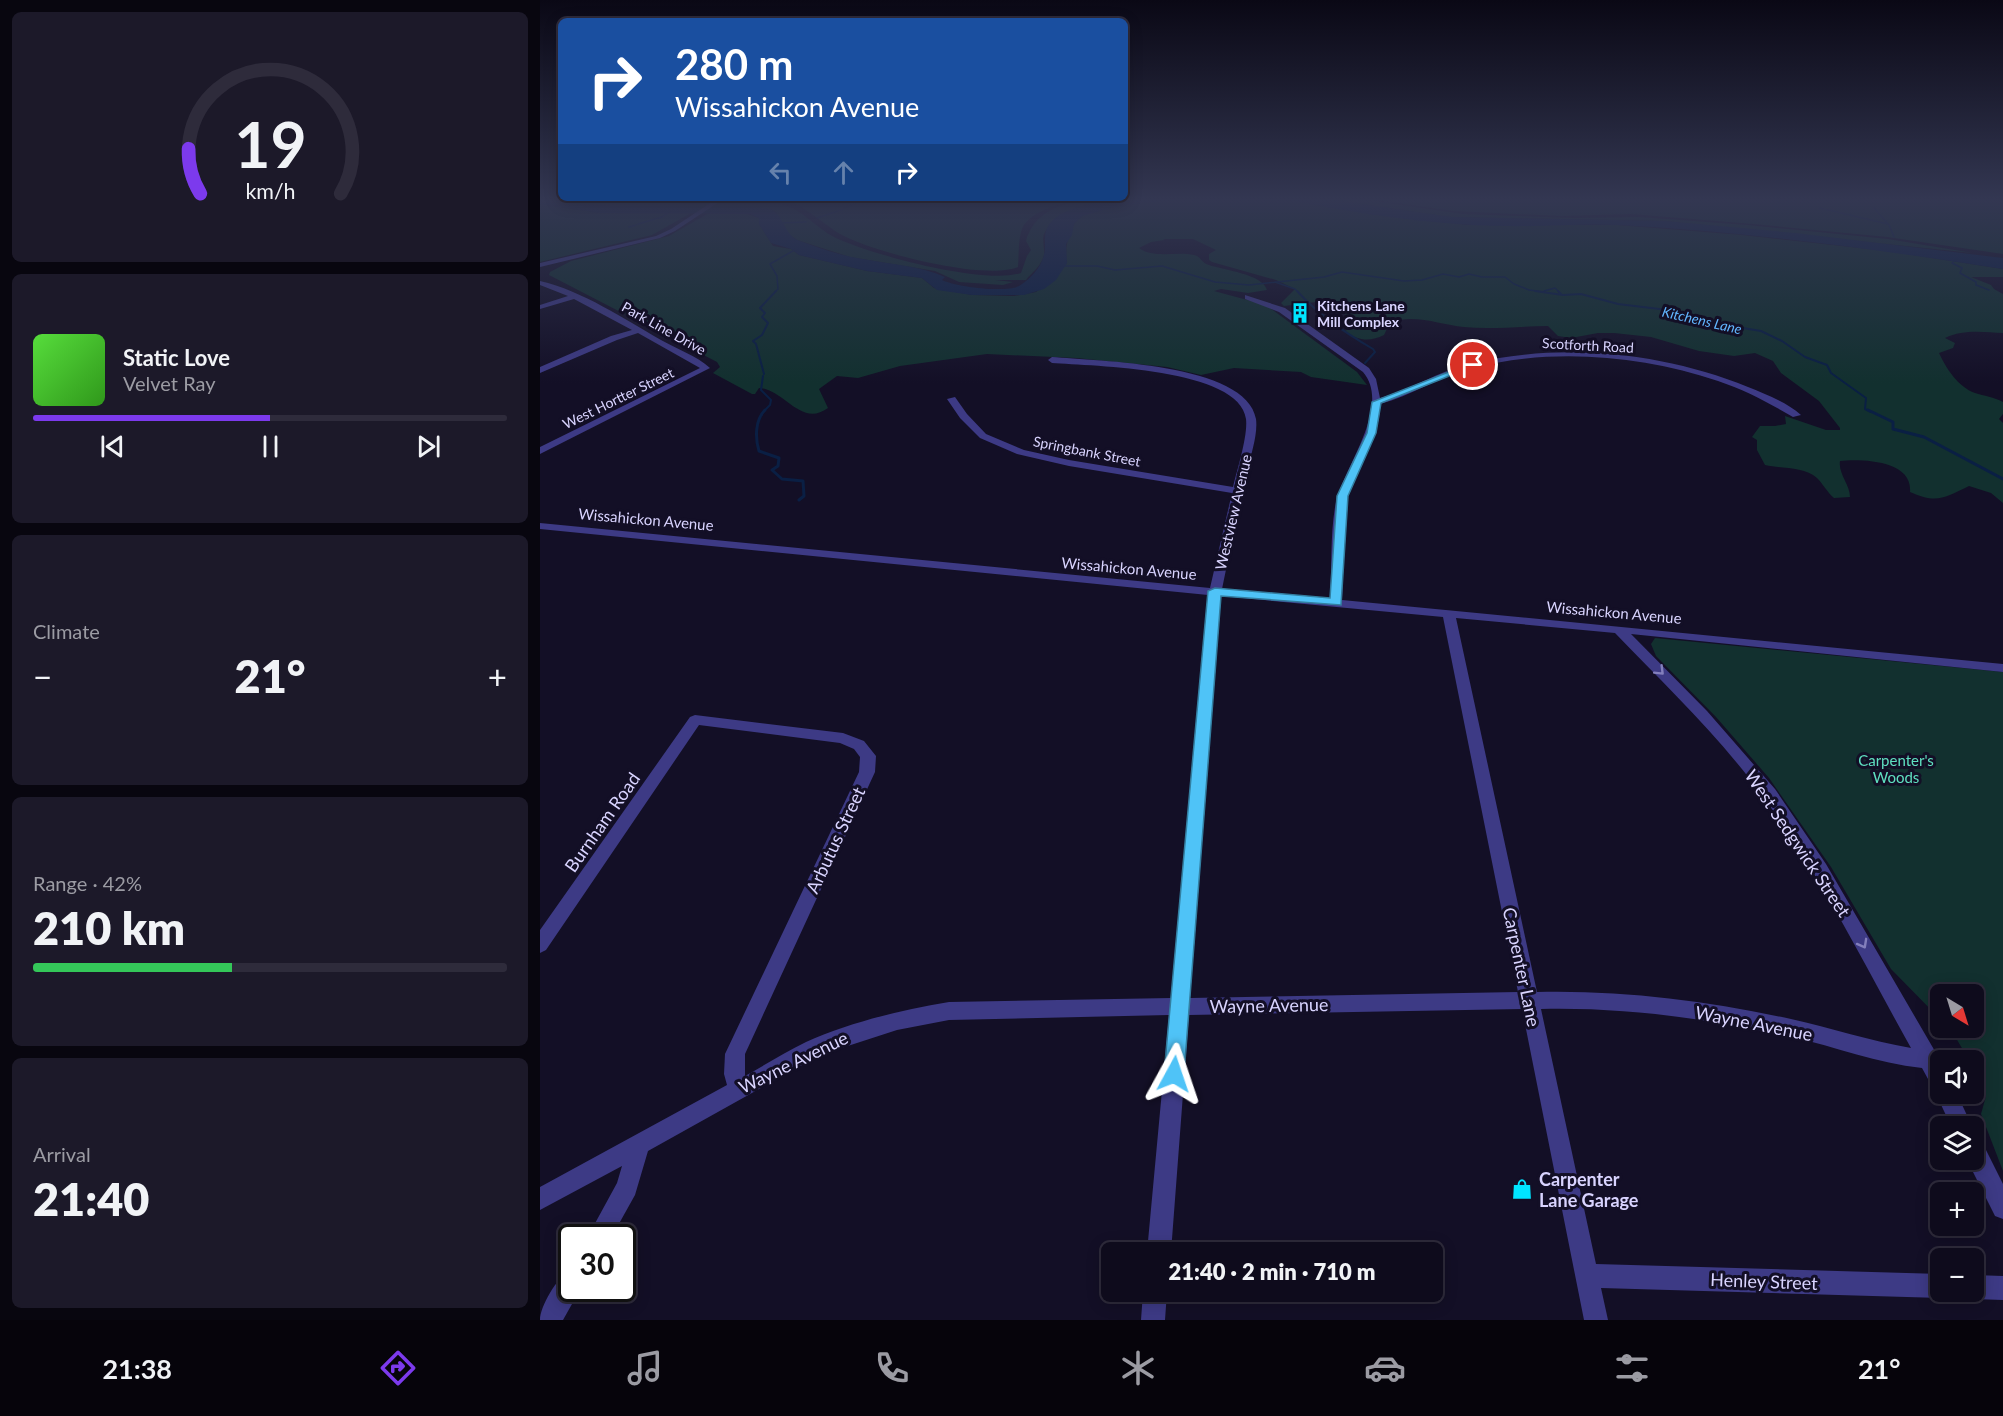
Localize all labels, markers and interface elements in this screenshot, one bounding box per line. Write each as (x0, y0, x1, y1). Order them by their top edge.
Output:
text: 280 m (675, 39, 793, 89)
icon: right (576, 42, 654, 120)
text: Wissahickon Avenue (675, 90, 919, 123)
text: 19 (234, 106, 306, 181)
icon: left (764, 156, 797, 189)
icon: ahead (827, 156, 860, 189)
icon: right (890, 156, 923, 189)
text: km/h (245, 178, 295, 204)
place label: Kitchens Lane Mill Complex (1317, 297, 1405, 330)
street label: Park Line Drive (619, 298, 709, 358)
building icon: Kitchens Lane Mill Complex (1288, 301, 1312, 325)
water label: Kitchens Lane (1661, 303, 1744, 337)
street label: Scotforth Road (1542, 334, 1634, 356)
pin (1447, 339, 1498, 390)
text: Static Love (123, 344, 230, 371)
icon: arrive (1456, 348, 1489, 381)
street label: West Hortter Street (560, 364, 676, 432)
text: Velvet Ray (123, 371, 216, 395)
icon: previous (96, 430, 129, 463)
icon: pause (254, 430, 287, 463)
icon: next (412, 430, 445, 463)
street label: Springbank Street (1032, 432, 1142, 470)
street label: Westview Avenue (1211, 452, 1255, 572)
street label: Wissahickon Avenue (578, 504, 714, 534)
street label: Wissahickon Avenue (1061, 553, 1197, 583)
street label: Wissahickon Avenue (1546, 597, 1682, 627)
text: Climate (33, 619, 100, 643)
text: 21° (235, 649, 305, 703)
text: − (33, 656, 52, 696)
text: + (488, 656, 507, 696)
one-way arrow (1654, 664, 1664, 675)
park label: Carpenter's Woods (1858, 751, 1934, 786)
street label: West Sedgwick Street (1741, 765, 1856, 921)
street label: Burnham Road (560, 768, 644, 876)
street label: Arbutus Street (801, 783, 870, 897)
text: Range · 42% (33, 871, 142, 895)
text: 210 km (33, 901, 185, 955)
street label: Carpenter Lane (1499, 905, 1545, 1029)
one-way arrow (1856, 938, 1867, 949)
north arrow (1930, 984, 1984, 1038)
map controls (1930, 984, 1984, 1302)
street label: Wayne Avenue (1209, 993, 1329, 1017)
street label: Wayne Avenue (1694, 1001, 1814, 1045)
street label: Wayne Avenue (735, 1026, 851, 1098)
position arrow (1142, 1042, 1206, 1106)
button: sound (1930, 1050, 1984, 1104)
button: layers (1930, 1116, 1984, 1170)
text: Arrival (33, 1142, 91, 1166)
place label: Carpenter Lane Garage (1539, 1168, 1639, 1211)
text: 21:40 (33, 1172, 149, 1226)
shop icon: Carpenter Lane Garage (1510, 1177, 1534, 1201)
button: + (1930, 1182, 1984, 1236)
speed limit sign: 30 (558, 1224, 636, 1302)
button: − (1930, 1248, 1984, 1302)
text: 21:40 · 2 min · 710 m (1169, 1258, 1375, 1285)
street label: Henley Street (1710, 1268, 1819, 1294)
icon: directions (377, 1347, 419, 1389)
icon: music (624, 1347, 666, 1389)
icon: phone (871, 1347, 913, 1389)
icon: climate (1117, 1347, 1159, 1389)
icon: car (1364, 1347, 1406, 1389)
icon: filters (1611, 1347, 1653, 1389)
text: 21:38 (102, 1352, 172, 1385)
text: 21° (1858, 1352, 1900, 1385)

